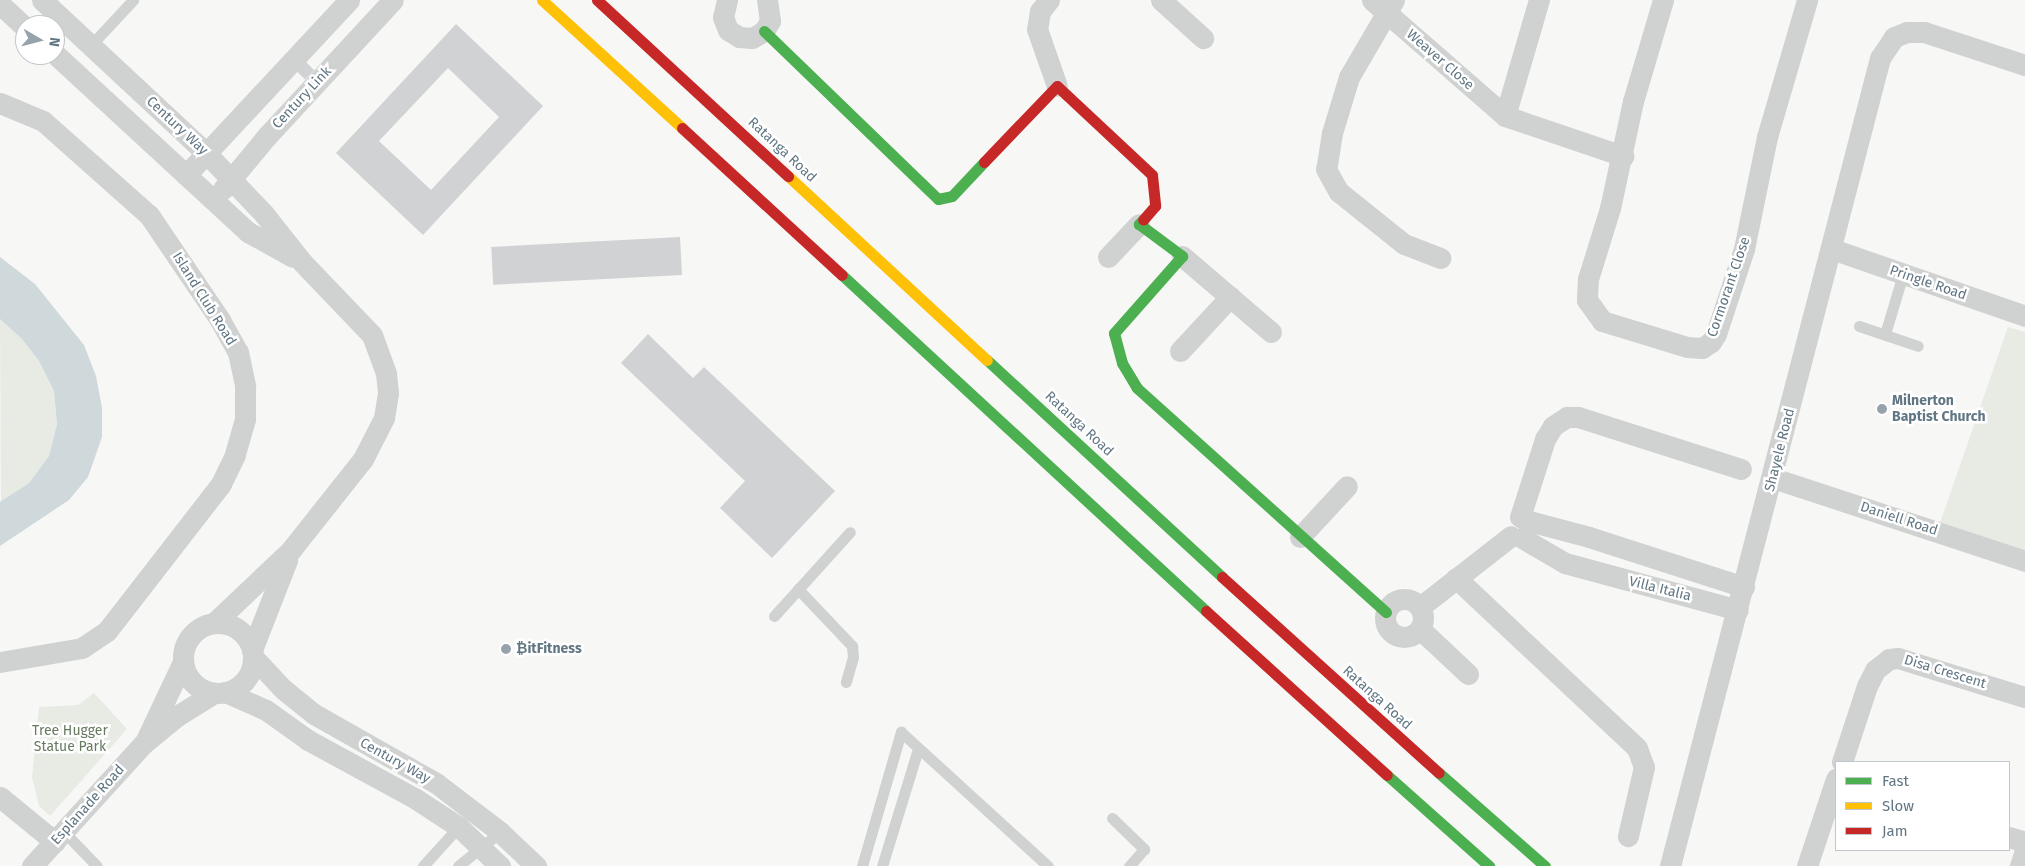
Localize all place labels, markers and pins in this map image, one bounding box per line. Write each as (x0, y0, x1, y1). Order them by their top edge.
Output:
place label: Milnerton Baptist Church (1892, 393, 1985, 426)
marker: Milnerton Baptist Church (1876, 403, 1888, 415)
place label: ₿itFitness (516, 641, 582, 657)
marker: ₿itFitness (500, 643, 512, 655)

